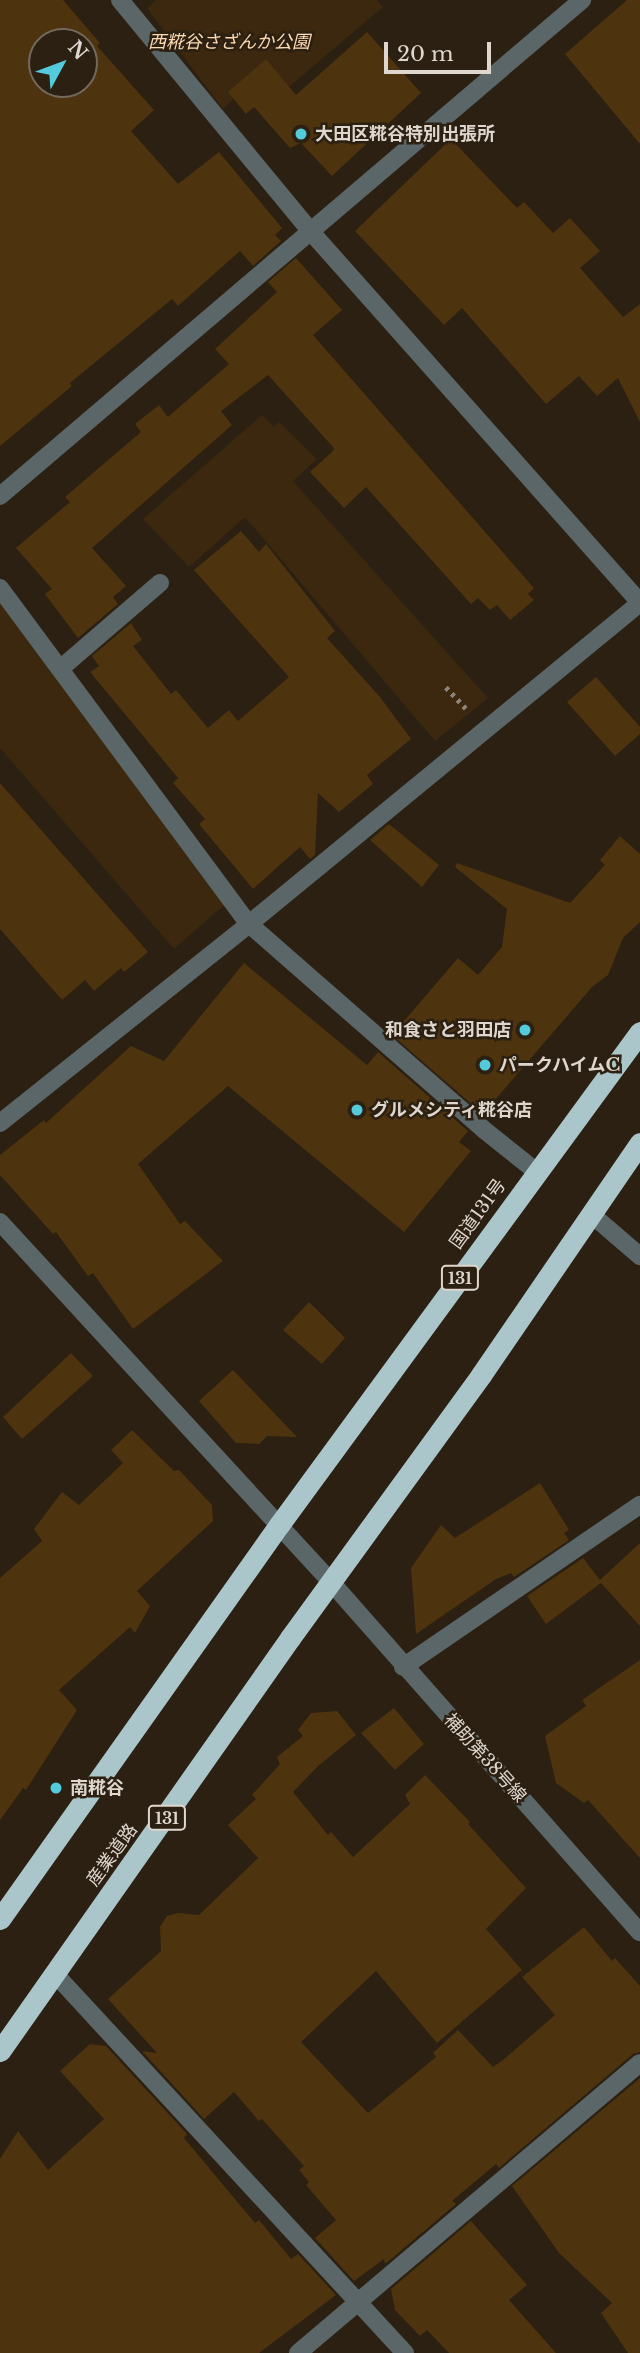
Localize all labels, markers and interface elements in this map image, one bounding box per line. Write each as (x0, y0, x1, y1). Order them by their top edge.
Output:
north arrow (28, 28, 98, 98)
scale bar (388, 28, 495, 72)
park label: 西糀谷さざんか公園 (148, 31, 310, 53)
text: N (63, 36, 92, 64)
text: 20 m (397, 41, 454, 67)
place label: 大田区糀谷特別出張所 (315, 123, 495, 145)
marker: 大田区糀谷特別出張所 (293, 126, 309, 142)
place label: 和食さと羽田店 (385, 1019, 511, 1041)
marker: 和食さと羽田店 (517, 1022, 533, 1038)
place label: パークハイムC (499, 1054, 622, 1076)
marker: パークハイムC (477, 1057, 493, 1073)
place label: グルメシティ糀谷店 (371, 1099, 533, 1121)
marker: グルメシティ糀谷店 (349, 1102, 365, 1118)
street label: 国道131号 (445, 1175, 511, 1253)
road number: 131 (441, 1266, 479, 1290)
street label: 補助第38号線 (440, 1709, 530, 1807)
place label: 南糀谷 (70, 1777, 124, 1799)
marker: 南糀谷 (48, 1780, 64, 1796)
road number: 131 (148, 1806, 186, 1830)
street label: 産業道路 (82, 1820, 142, 1890)

